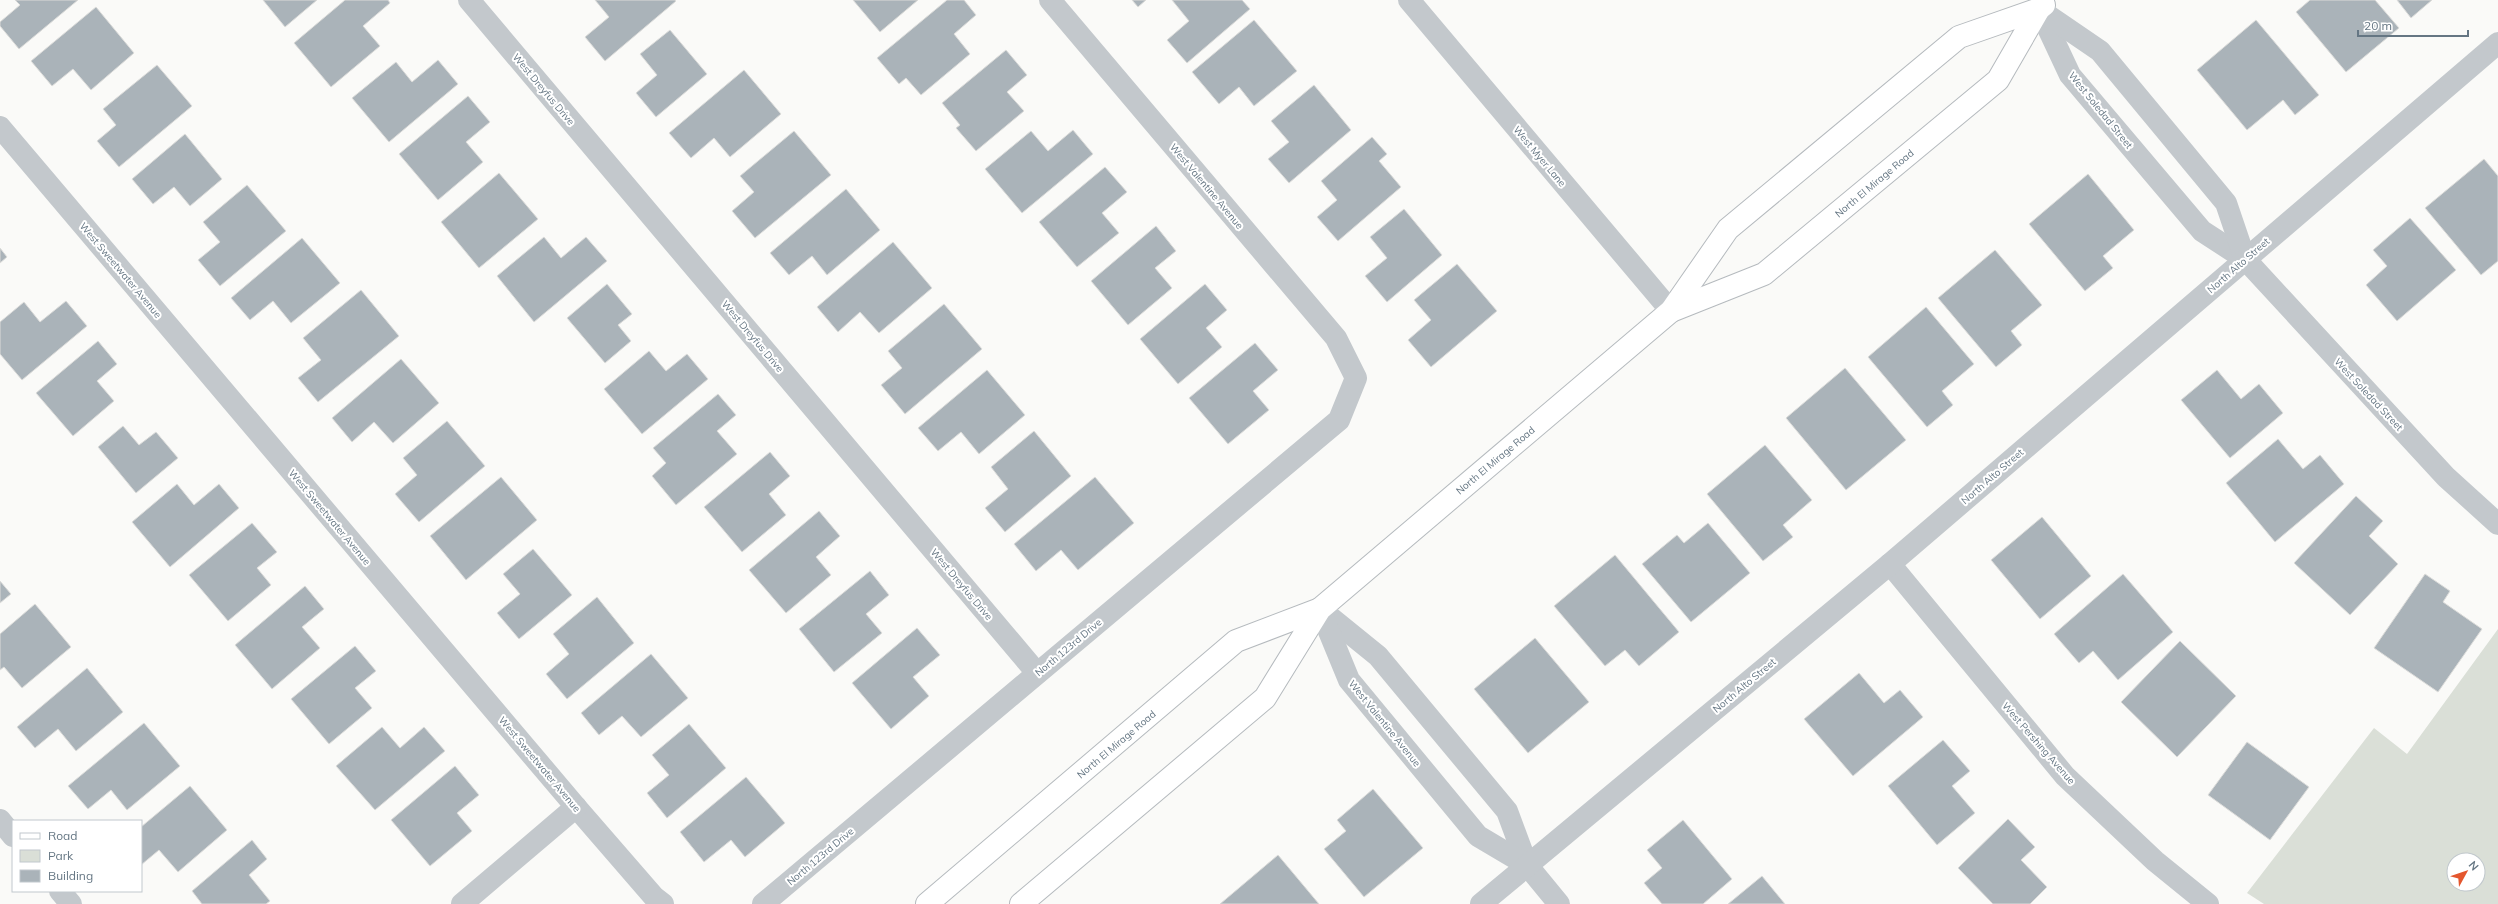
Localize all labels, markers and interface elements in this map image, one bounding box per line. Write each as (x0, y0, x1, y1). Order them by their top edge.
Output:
scale bar (2358, 12, 2468, 38)
text: 20 m (2364, 18, 2392, 33)
street label: West Dreyfus Drive (510, 51, 577, 128)
street label: West Soledad Street (2066, 69, 2136, 152)
street label: West Myer Lane (1510, 123, 1569, 189)
street label: West Valentine Avenue (1167, 141, 1246, 232)
street label: North El Mirage Road (1832, 147, 1916, 220)
street label: West Sweetwater Avenue (77, 220, 164, 321)
street label: North Alto Street (2205, 234, 2272, 296)
street label: West Dreyfus Drive (719, 298, 786, 375)
street label: West Soledad Street (2331, 355, 2406, 434)
street label: North El Mirage Road (1453, 424, 1537, 497)
street label: North Alto Street (1959, 445, 2026, 507)
street label: West Sweetwater Avenue (286, 467, 373, 568)
street label: West Dreyfus Drive (928, 546, 995, 623)
street label: North 123rd Drive (1032, 616, 1104, 679)
street label: North Alto Street (1710, 655, 1779, 715)
street label: West Valentine Avenue (1346, 677, 1424, 769)
street label: West Pershing Avenue (1999, 700, 2078, 787)
street label: North El Mirage Road (1074, 708, 1158, 781)
street label: West Sweetwater Avenue (496, 714, 583, 815)
legend (12, 820, 142, 892)
street label: North 123rd Drive (784, 825, 856, 888)
text: Road (48, 828, 77, 843)
text: Park (48, 848, 74, 863)
north arrow (2446, 852, 2486, 892)
text: N (2466, 858, 2482, 873)
text: Building (48, 868, 93, 883)

